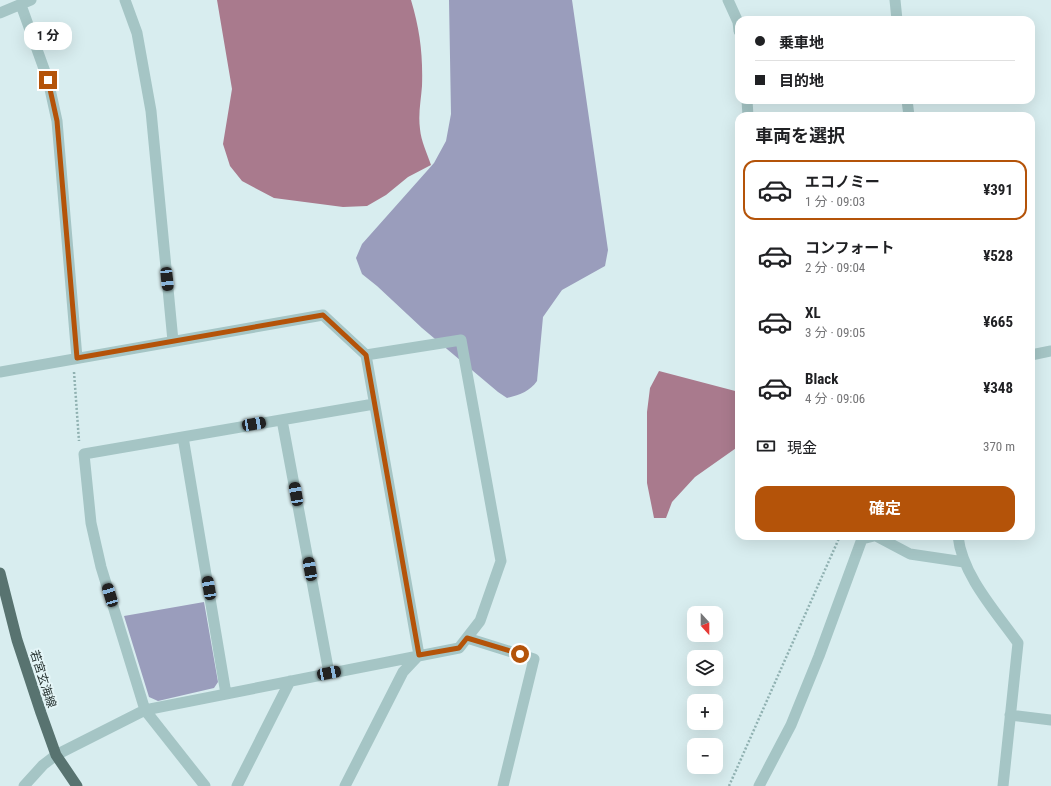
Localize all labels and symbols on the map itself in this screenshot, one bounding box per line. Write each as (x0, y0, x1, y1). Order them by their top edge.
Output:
callout: 1 分 (24, 22, 72, 50)
route end (39, 71, 57, 89)
car (160, 266, 174, 292)
car (241, 416, 267, 432)
car (288, 481, 304, 507)
car (302, 556, 318, 582)
car (201, 575, 217, 601)
car (101, 582, 119, 608)
north arrow (687, 606, 723, 642)
route start (511, 645, 529, 663)
street label: 若宮玄海線 (27, 648, 59, 710)
car (316, 665, 342, 681)

